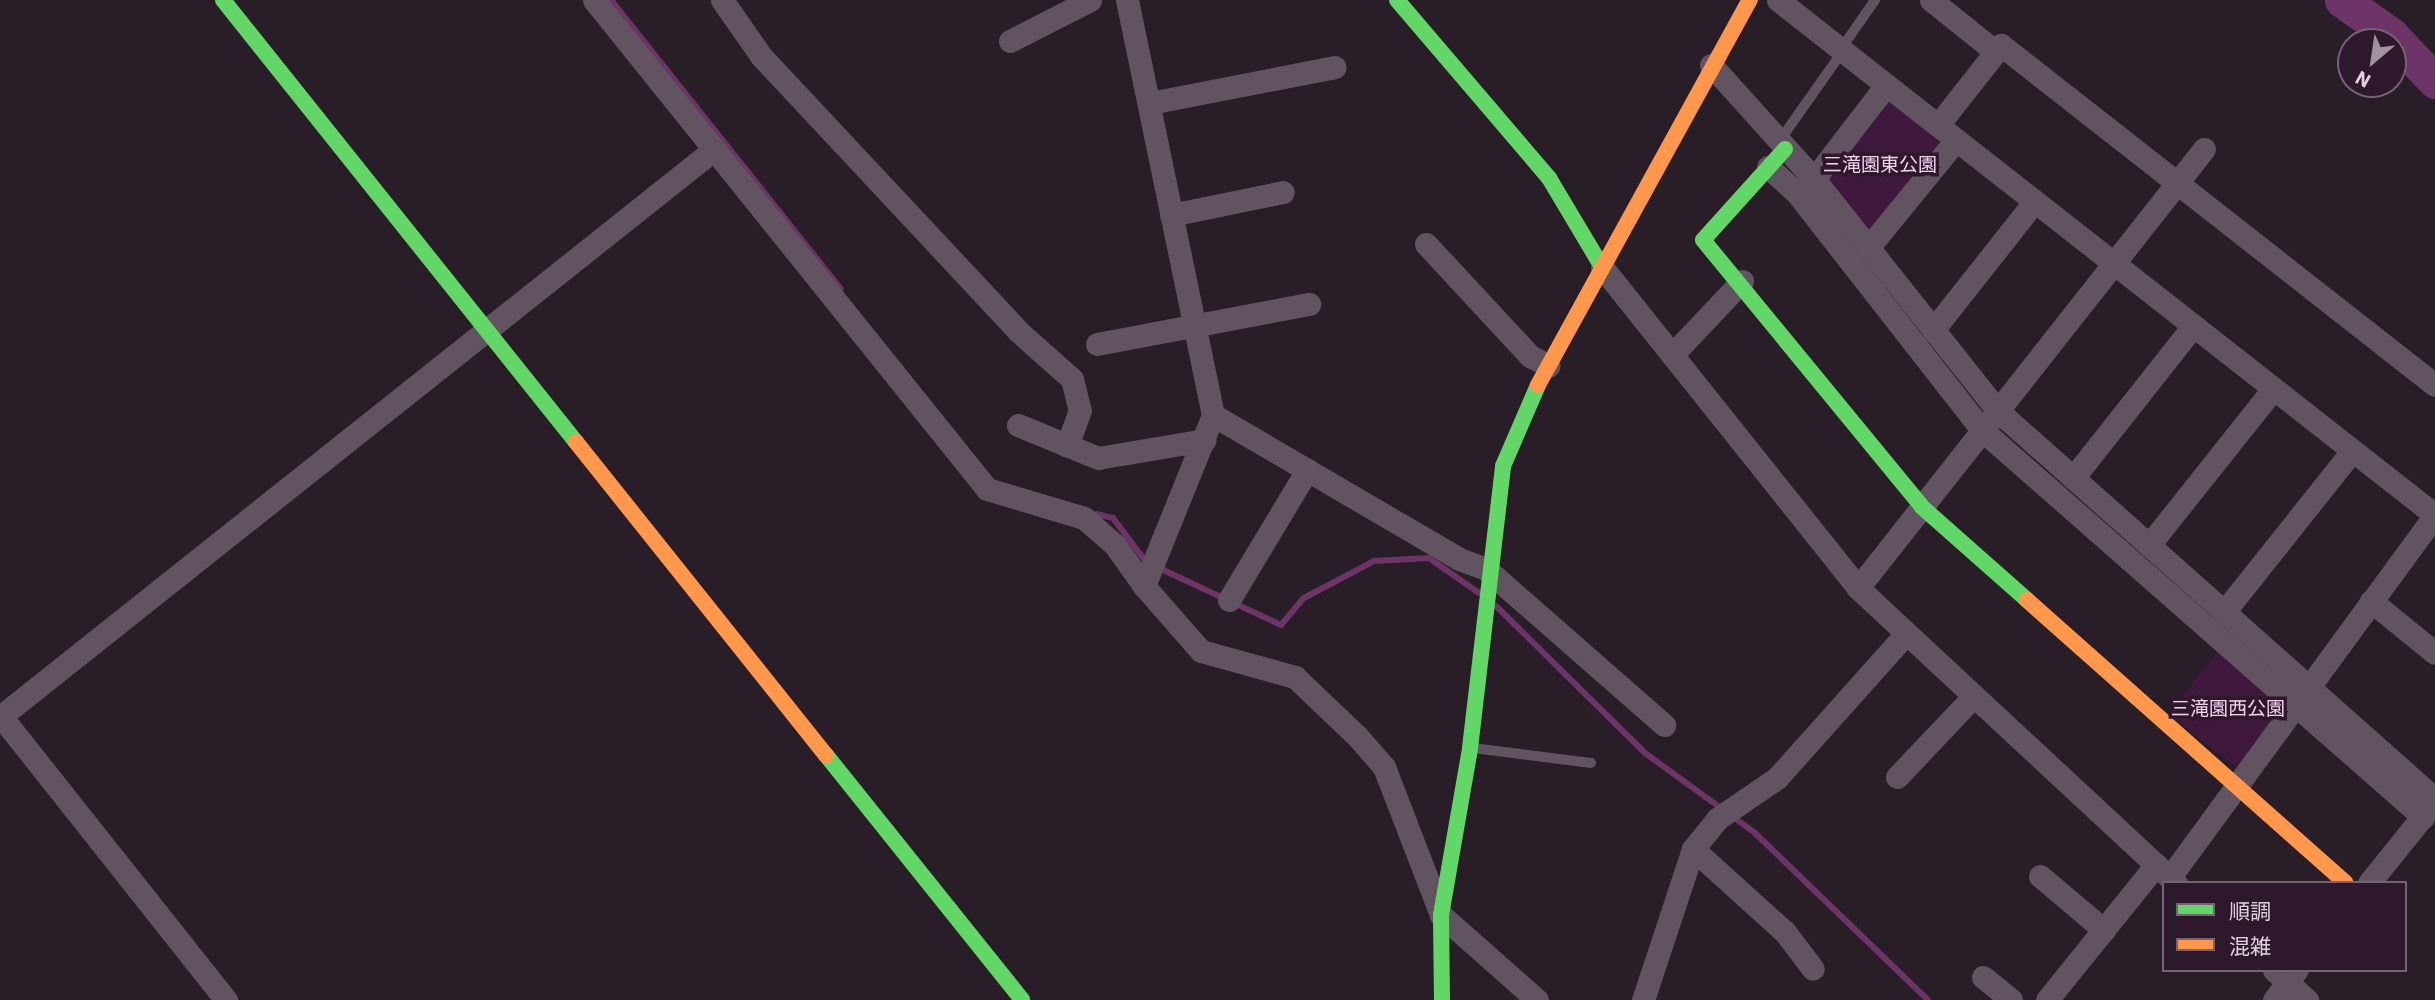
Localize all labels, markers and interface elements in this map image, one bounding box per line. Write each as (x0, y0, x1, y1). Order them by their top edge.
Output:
north arrow (2337, 28, 2407, 98)
text: N (2351, 66, 2375, 93)
park label: 三滝園東公園 (1823, 154, 1937, 176)
park label: 三滝園西公園 (2171, 698, 2285, 720)
legend (2162, 881, 2407, 972)
text: 順調 (2229, 897, 2271, 925)
text: 混雑 (2229, 932, 2271, 960)

